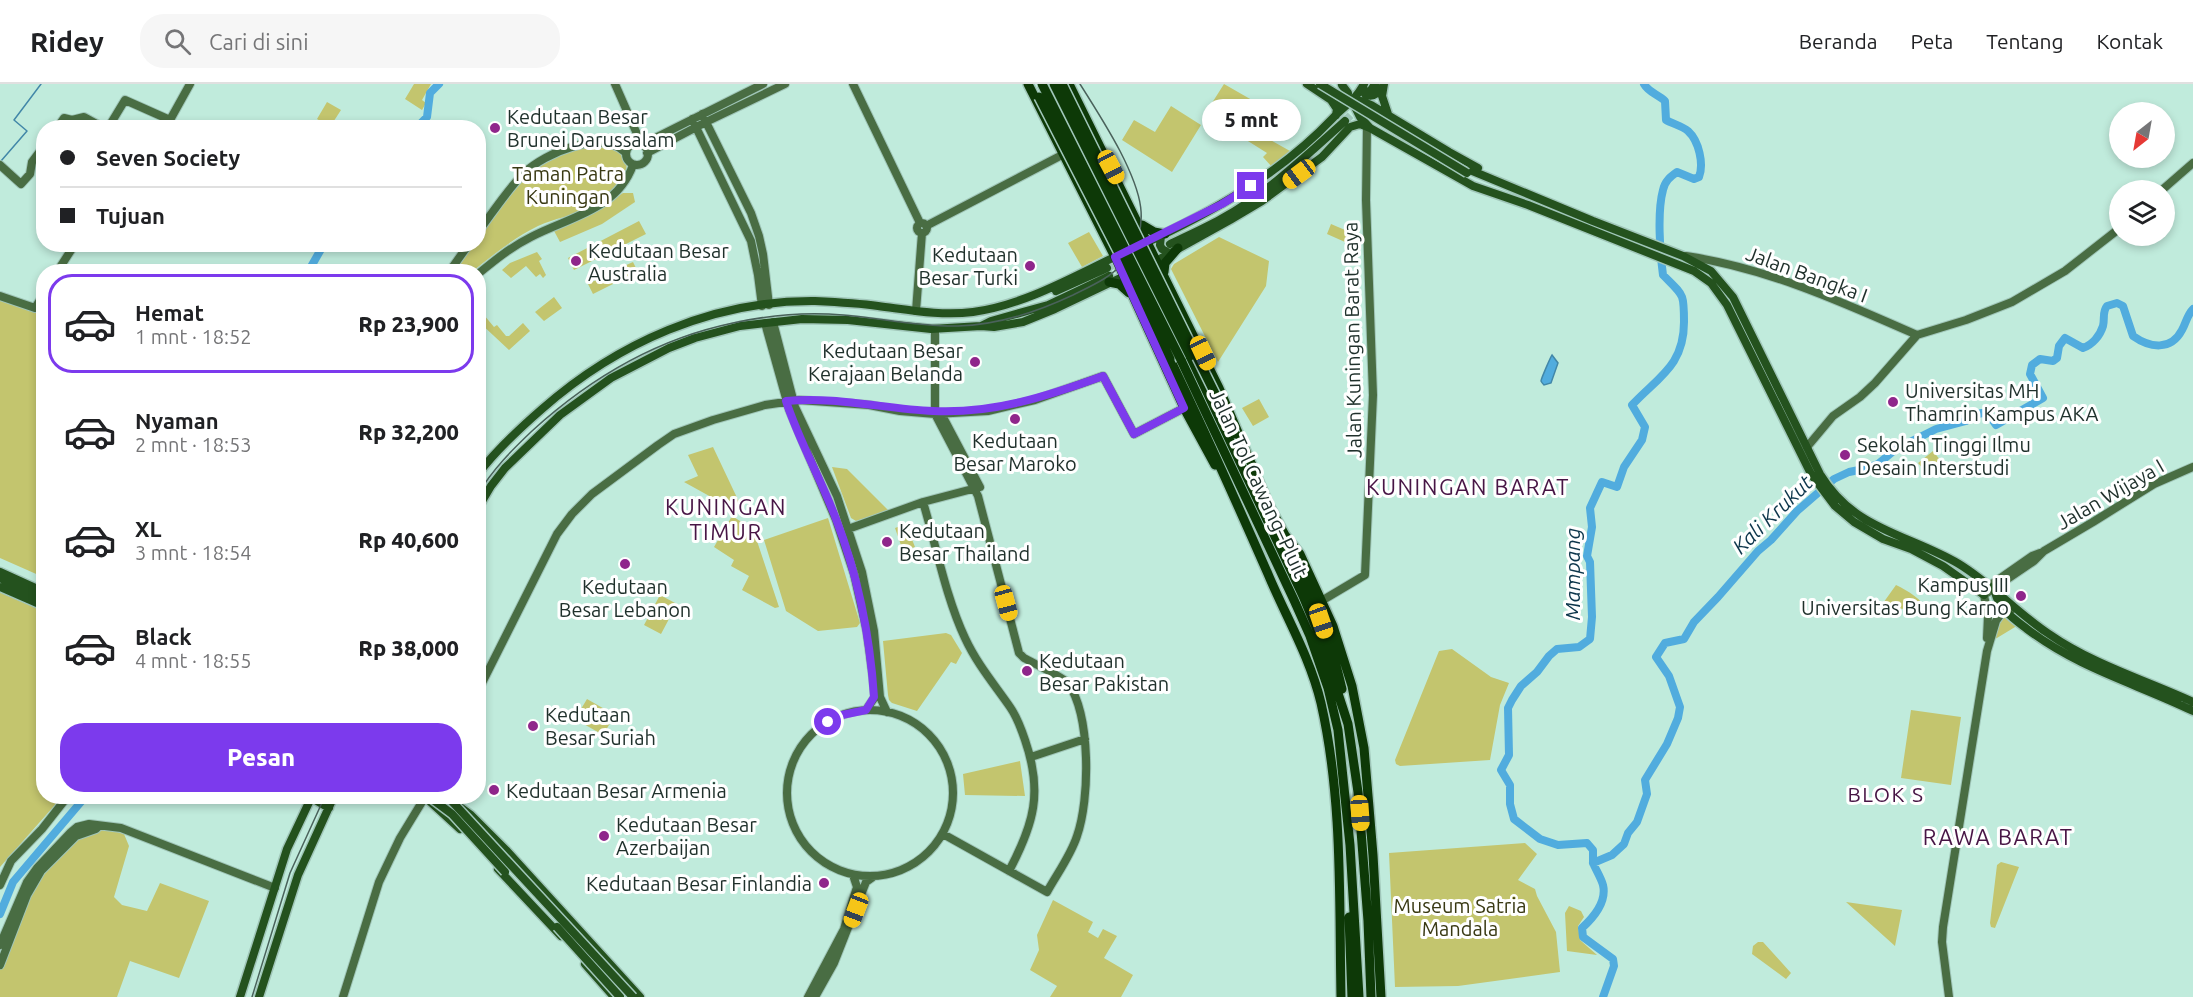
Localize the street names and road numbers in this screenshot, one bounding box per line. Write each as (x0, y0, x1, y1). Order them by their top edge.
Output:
street label: Jalan Kuningan Barat Raya (1338, 222, 1366, 458)
street label: Jalan Bangka I (1743, 241, 1871, 307)
street label: Jalan Tol Cawang–Pluit (1205, 385, 1313, 581)
street label: Jalan Wijaya I (2052, 454, 2168, 534)

